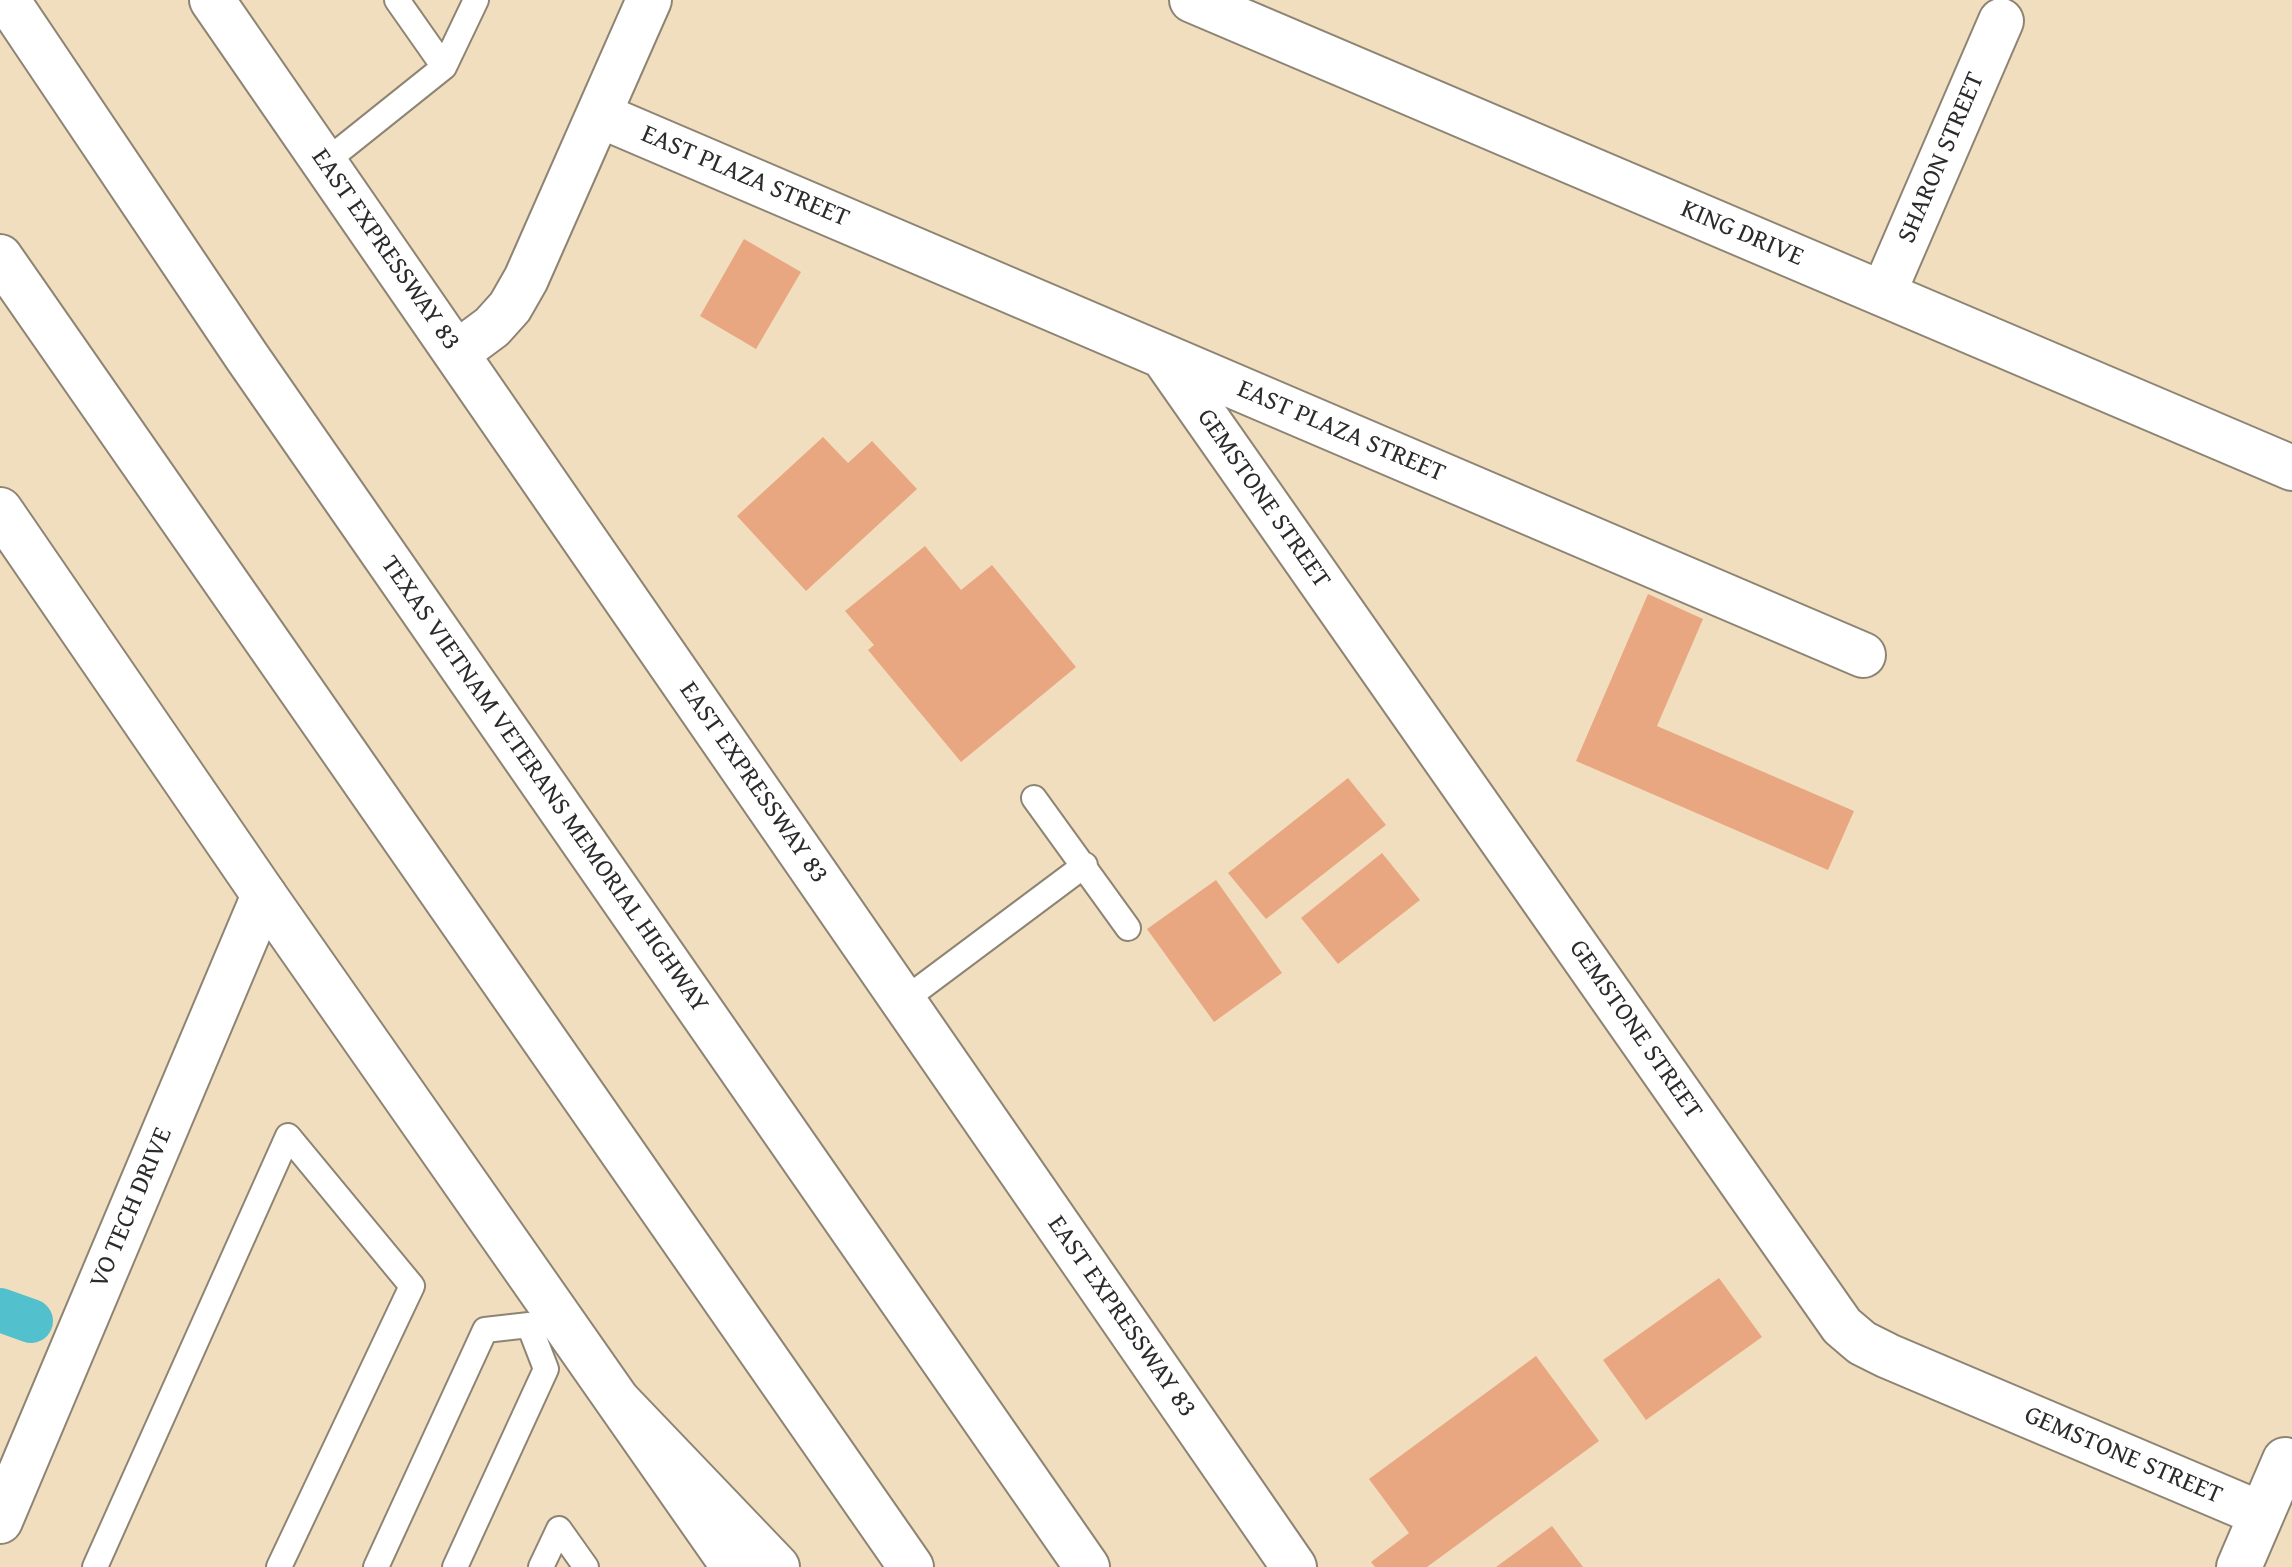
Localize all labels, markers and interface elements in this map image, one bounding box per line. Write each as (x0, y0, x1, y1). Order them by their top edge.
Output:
street label: SHARON STREET (1892, 68, 1992, 248)
street label: EAST PLAZA STREET (636, 119, 854, 235)
street label: EAST EXPRESSWAY 83 (304, 143, 466, 357)
street label: KING DRIVE (1676, 194, 1808, 274)
street label: EAST PLAZA STREET (1232, 374, 1450, 490)
street label: GEMSTONE STREET (1189, 403, 1337, 595)
street label: TEXAS VIETNAM VETERANS MEMORIAL HIGHWAY (373, 551, 715, 1019)
street label: EAST EXPRESSWAY 83 (672, 676, 834, 890)
street label: GEMSTONE STREET (1561, 934, 1709, 1126)
street label: VO TECH DRIVE (84, 1123, 180, 1293)
street label: EAST EXPRESSWAY 83 (1040, 1210, 1202, 1424)
street label: GEMSTONE STREET (2019, 1400, 2227, 1512)

